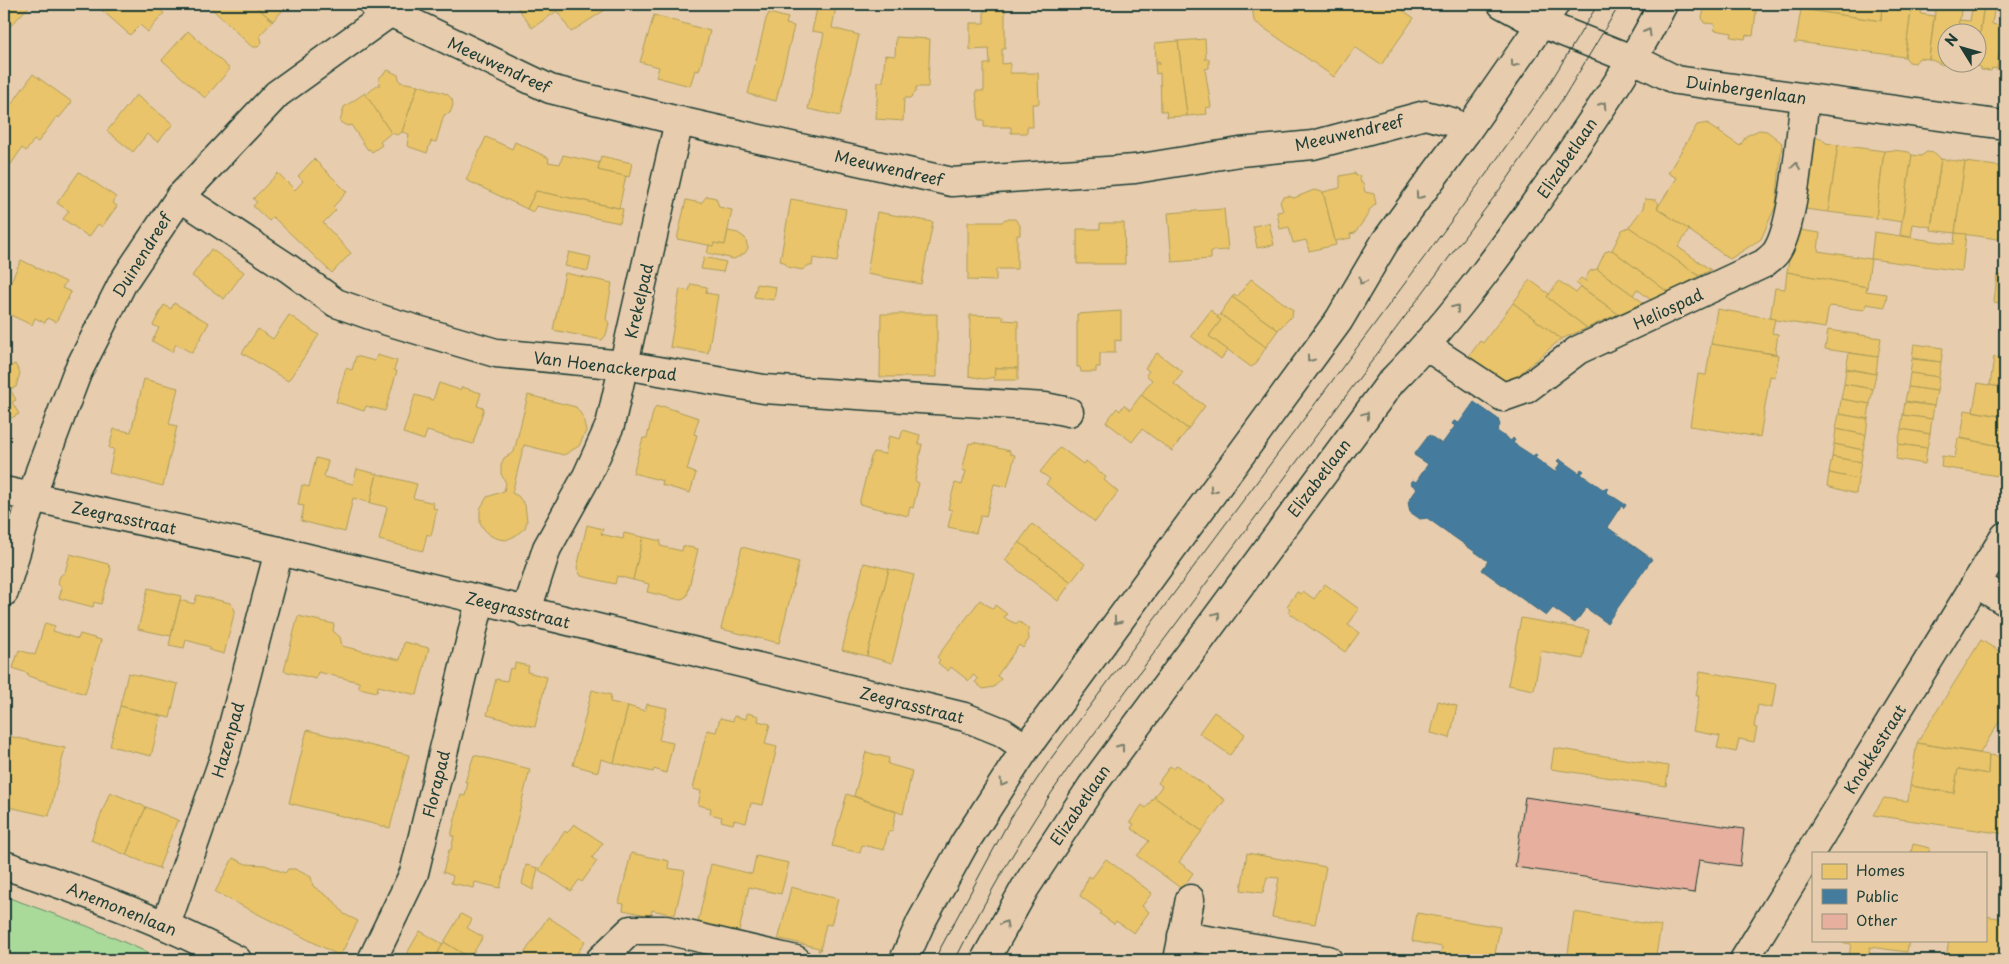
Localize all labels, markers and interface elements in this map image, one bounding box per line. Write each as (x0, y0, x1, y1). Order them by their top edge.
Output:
north arrow (1936, 22, 1986, 72)
one-way arrow (1642, 29, 1652, 38)
text: N (1939, 29, 1963, 51)
street label: Meeuwendreef (444, 30, 556, 99)
one-way arrow (1511, 58, 1520, 68)
street label: Duinbergenlaan (1684, 69, 1808, 109)
one-way arrow (1596, 101, 1606, 110)
street label: Meeuwendreef (1292, 108, 1407, 156)
street label: Elizabetlaan (1530, 112, 1602, 203)
street label: Meeuwendreef (832, 143, 947, 192)
one-way arrow (1790, 162, 1800, 171)
one-way arrow (1416, 190, 1425, 199)
street label: Duinendreef (106, 206, 177, 301)
street label: Krekelpad (618, 261, 658, 341)
one-way arrow (1358, 276, 1368, 285)
street label: Heliospad (1629, 281, 1707, 335)
one-way arrow (1450, 304, 1459, 313)
street label: Van Hoenackerpad (532, 344, 678, 386)
one-way arrow (1307, 353, 1316, 363)
one-way arrow (1360, 411, 1369, 421)
street label: Elizabetlaan (1281, 433, 1356, 522)
one-way arrow (1210, 484, 1219, 494)
street label: Zeegrasstraat (70, 494, 179, 540)
street label: Zeegrasstraat (464, 585, 573, 634)
one-way arrow (1210, 612, 1220, 621)
one-way arrow (1114, 615, 1123, 625)
street label: Zeegrasstraat (858, 680, 967, 729)
street label: Hazenpad (205, 699, 249, 780)
street label: Knokkestraat (1837, 699, 1911, 798)
one-way arrow (1115, 743, 1124, 753)
street label: Florapad (415, 747, 455, 820)
street label: Elizabetlaan (1043, 759, 1115, 850)
one-way arrow (1000, 777, 1010, 786)
legend (1812, 852, 1986, 942)
text: Homes (1856, 858, 1905, 881)
street label: Anemonenlaan (64, 875, 181, 941)
text: Public (1856, 884, 1899, 907)
text: Other (1856, 908, 1897, 931)
one-way arrow (999, 921, 1009, 930)

